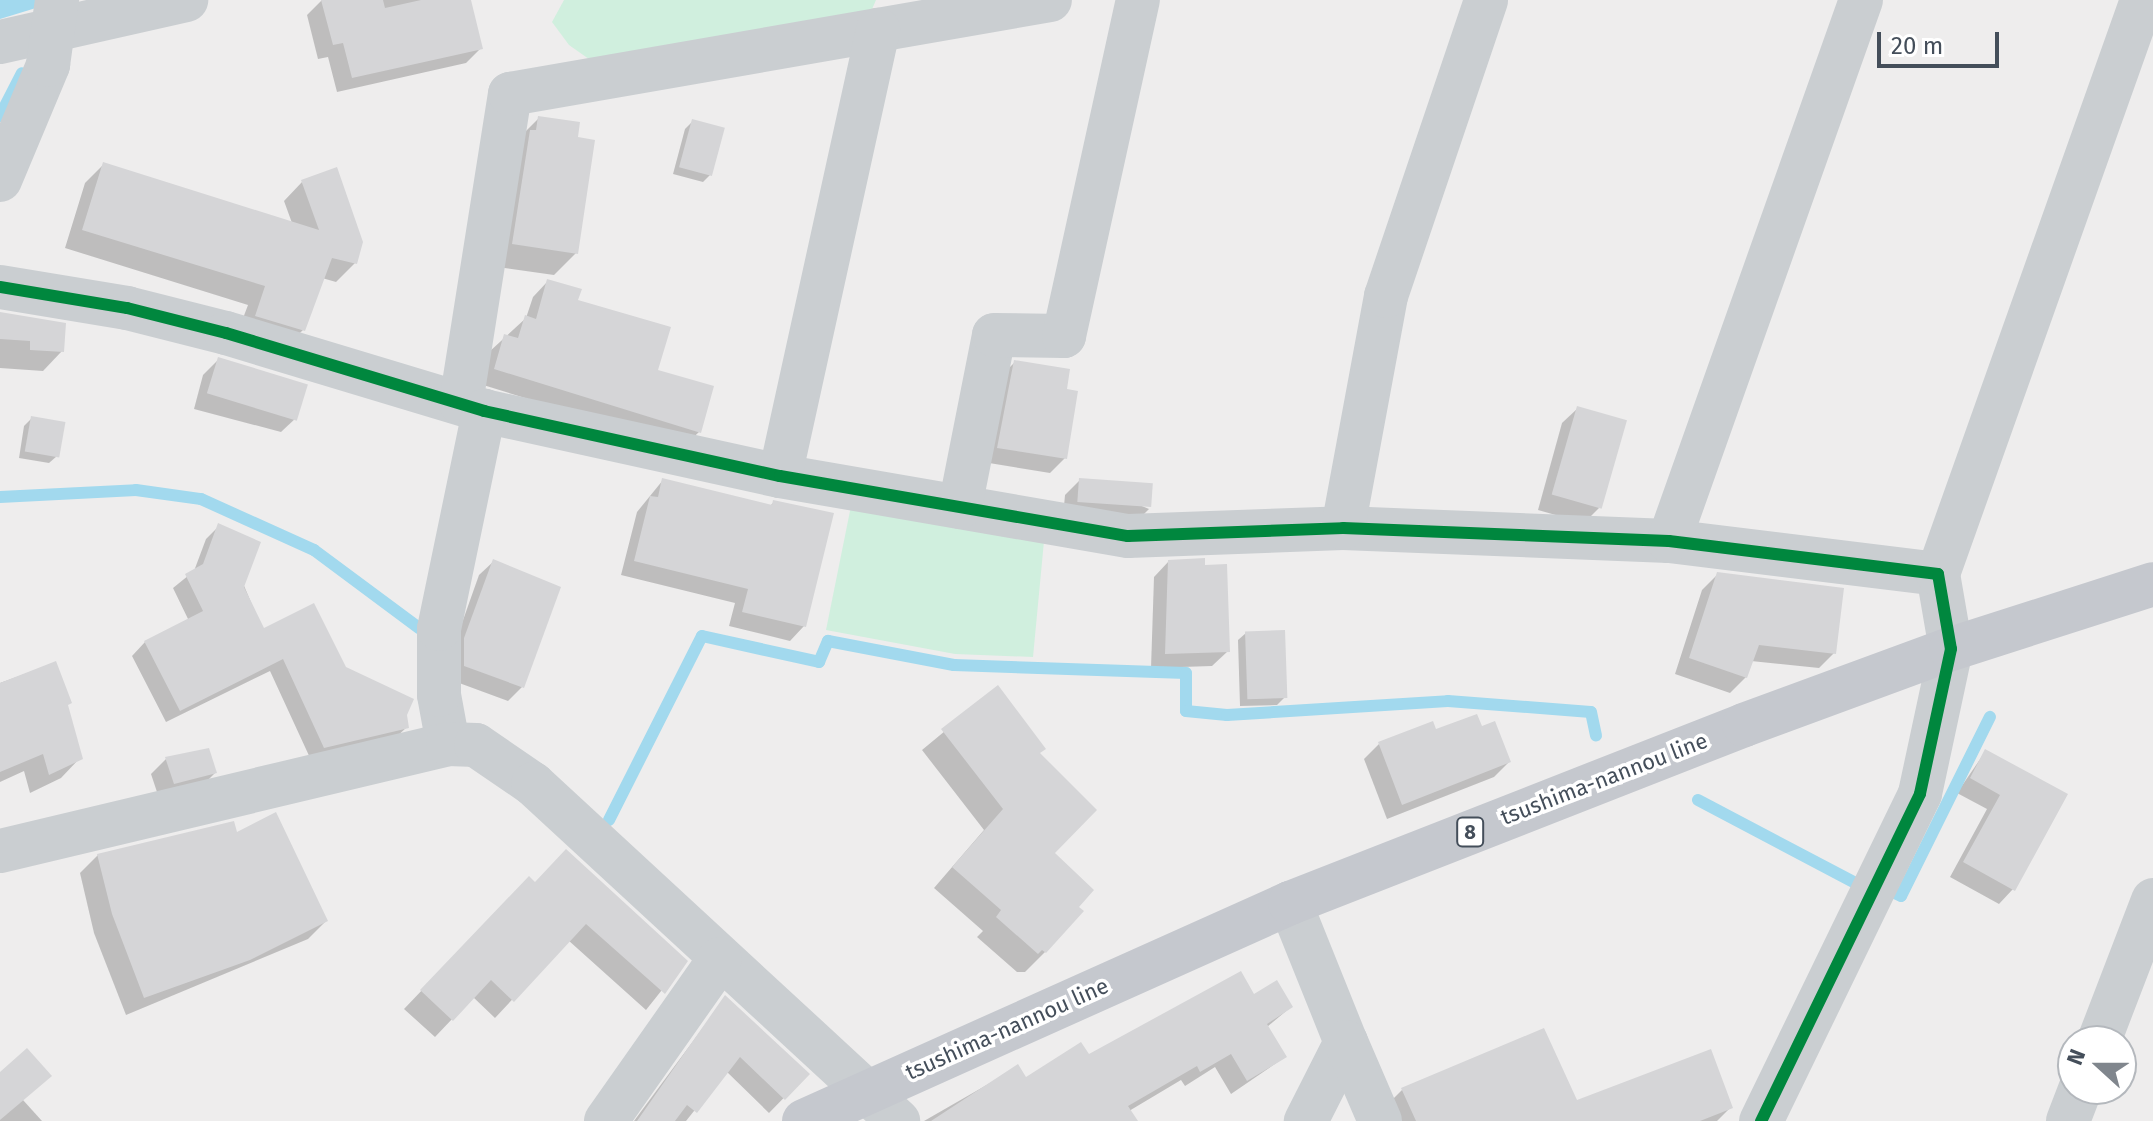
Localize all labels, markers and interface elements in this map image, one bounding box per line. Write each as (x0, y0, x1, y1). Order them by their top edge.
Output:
scale bar (1881, 16, 2003, 66)
text: 20 m (1891, 32, 1943, 60)
street label: tsushima-nannou line (1497, 727, 1711, 831)
road number: 8 (1456, 816, 1484, 848)
street label: tsushima-nannou line (901, 972, 1113, 1086)
north arrow (2057, 1025, 2137, 1105)
text: N (2061, 1045, 2091, 1069)

